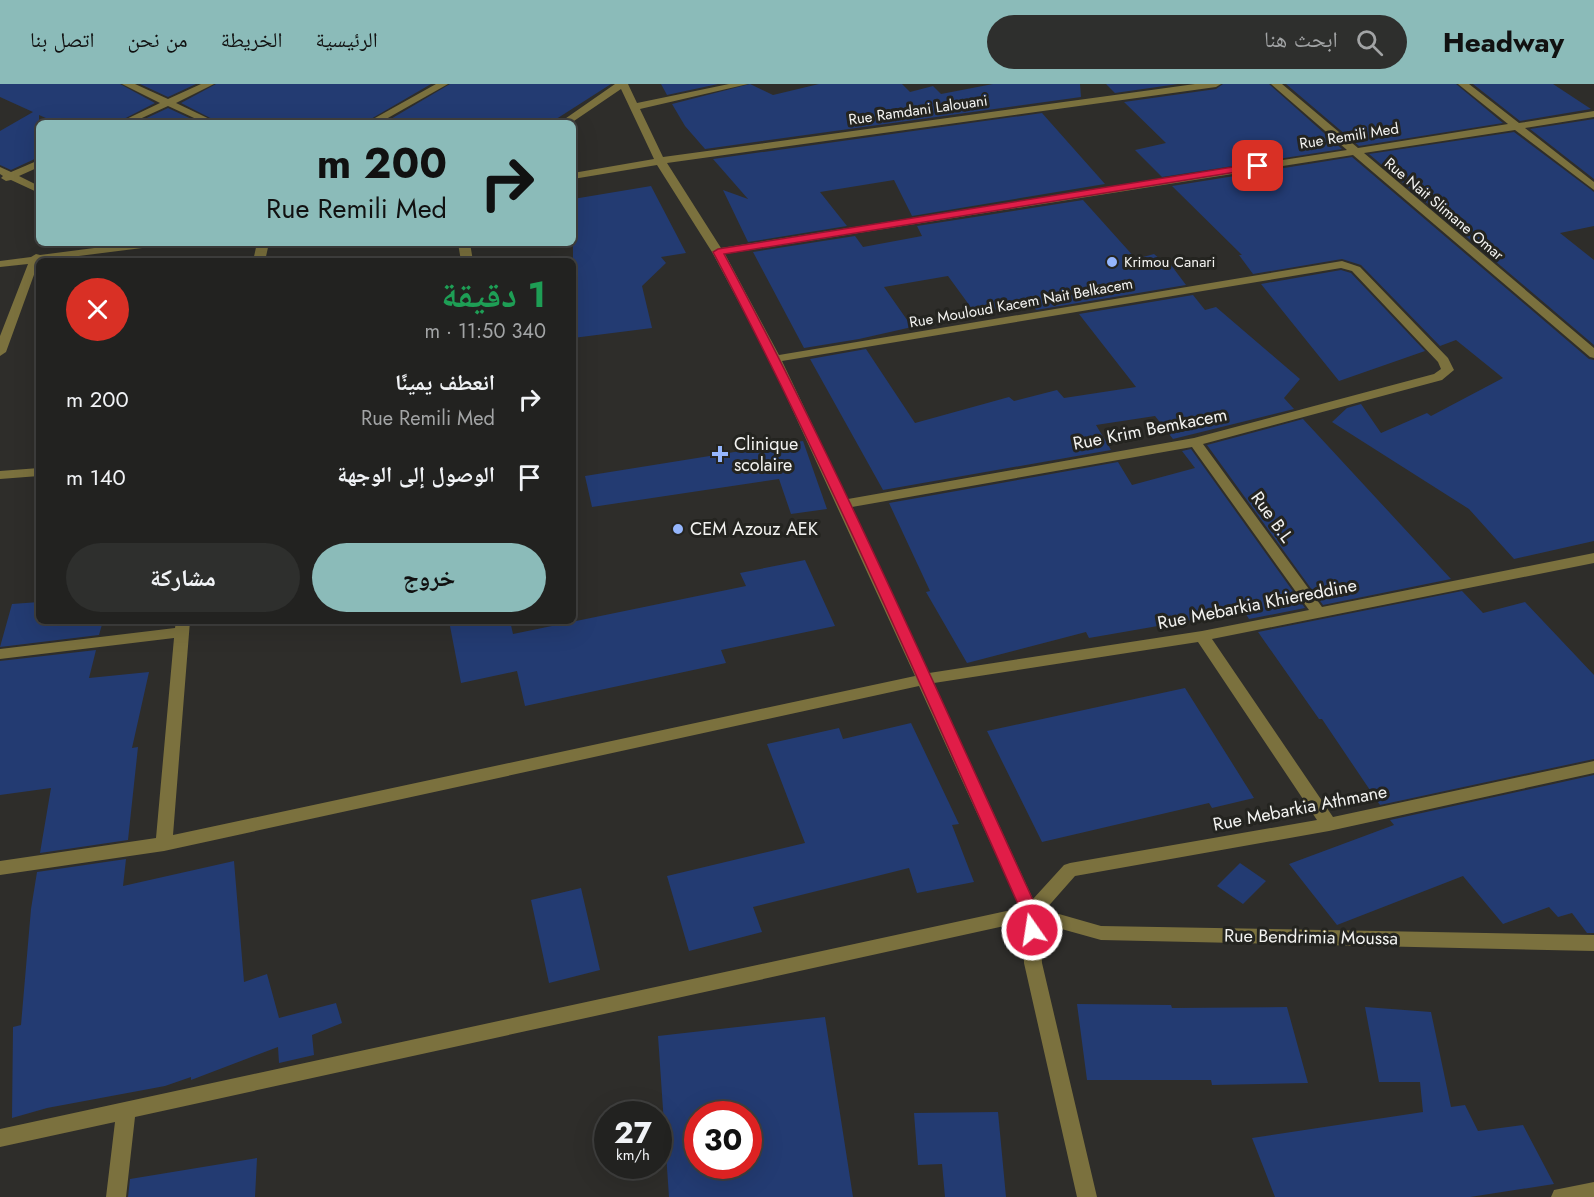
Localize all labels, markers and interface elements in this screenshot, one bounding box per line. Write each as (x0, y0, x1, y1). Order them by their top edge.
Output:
search box (987, 15, 1407, 69)
text: Headway (1443, 22, 1564, 63)
text: ابحث هنا (1264, 23, 1338, 55)
text: اتصل بنا (30, 25, 94, 55)
text: من نحن (127, 25, 188, 55)
text: الخريطة (221, 25, 283, 55)
text: الرئيسية (316, 25, 378, 55)
icon: search (1353, 26, 1386, 59)
street label: Rue Ramdani Lalouani (847, 89, 989, 131)
street label: Rue Remili Med (1298, 117, 1400, 155)
text: 200 m (317, 133, 447, 194)
pin (1232, 140, 1283, 191)
icon: right (468, 144, 546, 222)
icon: arrive (1241, 149, 1274, 182)
street label: Rue Nait Slimane Omar (1380, 152, 1509, 266)
text: Rue Remili Med (266, 189, 447, 228)
place label: Krimou Canari (1124, 251, 1215, 273)
marker: Krimou Canari (1105, 255, 1119, 269)
text: 1 دقيقة (441, 268, 546, 320)
street label: Rue Mouloud Kacem Nait Belkacem (907, 272, 1135, 334)
button: close (66, 278, 129, 341)
text: 340 m · 11:50 (425, 317, 546, 346)
text: انعطف يمينًا (395, 366, 495, 398)
text: 200 m (66, 383, 129, 415)
icon: right (513, 383, 546, 416)
street label: Rue Krim Bemkacem (1071, 401, 1229, 457)
text: Rue Remili Med (361, 404, 495, 433)
place label: Clinique scolaire (734, 431, 798, 478)
marker: Clinique scolaire (711, 445, 729, 463)
text: الوصول إلى الوجهة (337, 458, 495, 490)
text: 140 m (66, 461, 126, 493)
icon: arrive (513, 461, 546, 494)
street label: Rue B.L (1245, 486, 1299, 548)
place label: CEM Azouz AEK (690, 516, 819, 542)
marker: CEM Azouz AEK (671, 522, 685, 536)
button: مشاركة (66, 543, 300, 612)
button: خروج (312, 543, 546, 612)
street label: Rue Mebarkia Khiereddine (1155, 572, 1359, 636)
street label: Rue Mebarkia Athmane (1211, 778, 1389, 838)
position arrow (1000, 898, 1064, 962)
street label: Rue Bendrimia Moussa (1224, 922, 1398, 952)
speed limit sign: 30 (684, 1101, 762, 1179)
text: 27 (614, 1111, 652, 1154)
text: km/h (616, 1144, 650, 1166)

